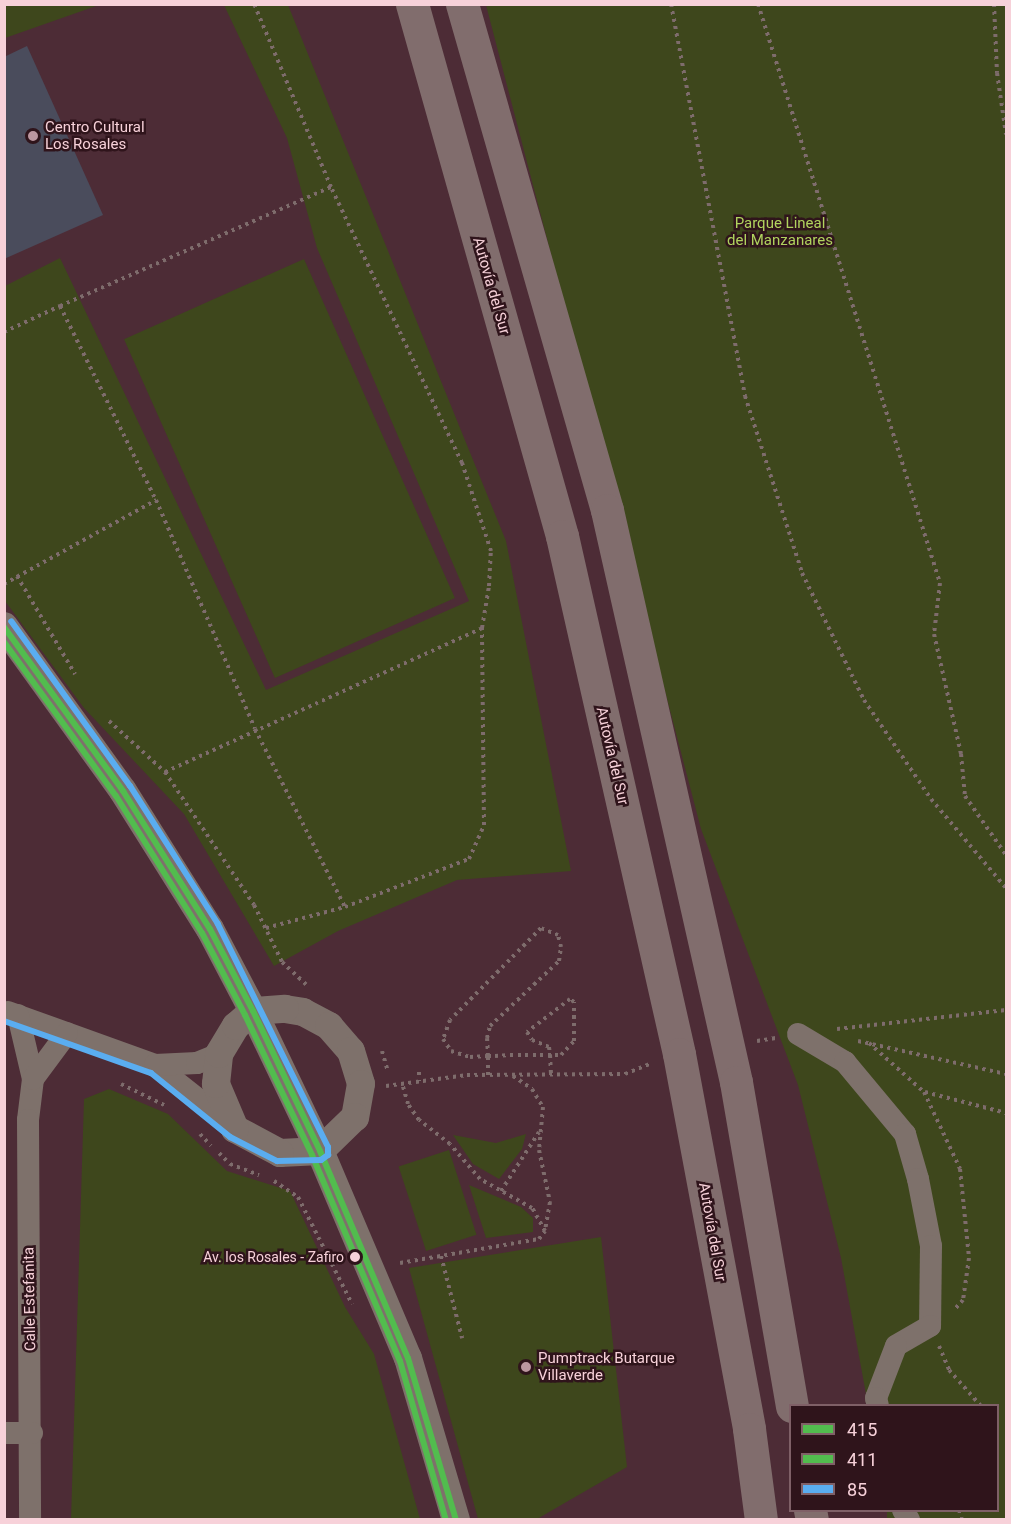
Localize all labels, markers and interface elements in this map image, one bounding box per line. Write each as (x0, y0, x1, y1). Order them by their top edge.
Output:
place label: Centro Cultural Los Rosales (45, 118, 145, 153)
marker: Centro Cultural Los Rosales (26, 129, 40, 143)
park label: Parque Lineal del Manzanares (727, 214, 833, 249)
street label: Autovía del Sur (469, 235, 513, 337)
street label: Autovía del Sur (592, 705, 632, 807)
street label: Autovía del Sur (694, 1181, 730, 1283)
street label: Calle Estefanita (20, 1247, 40, 1351)
place label: Av. los Rosales - Zafiro (203, 1249, 344, 1265)
marker: Av. los Rosales - Zafiro (349, 1251, 361, 1263)
place label: Pumptrack Butarque Villaverde (538, 1349, 675, 1384)
marker: Pumptrack Butarque Villaverde (519, 1360, 533, 1374)
legend (789, 1404, 999, 1512)
text: 415 (847, 1419, 877, 1440)
text: 411 (847, 1449, 877, 1470)
text: 85 (847, 1479, 867, 1500)

